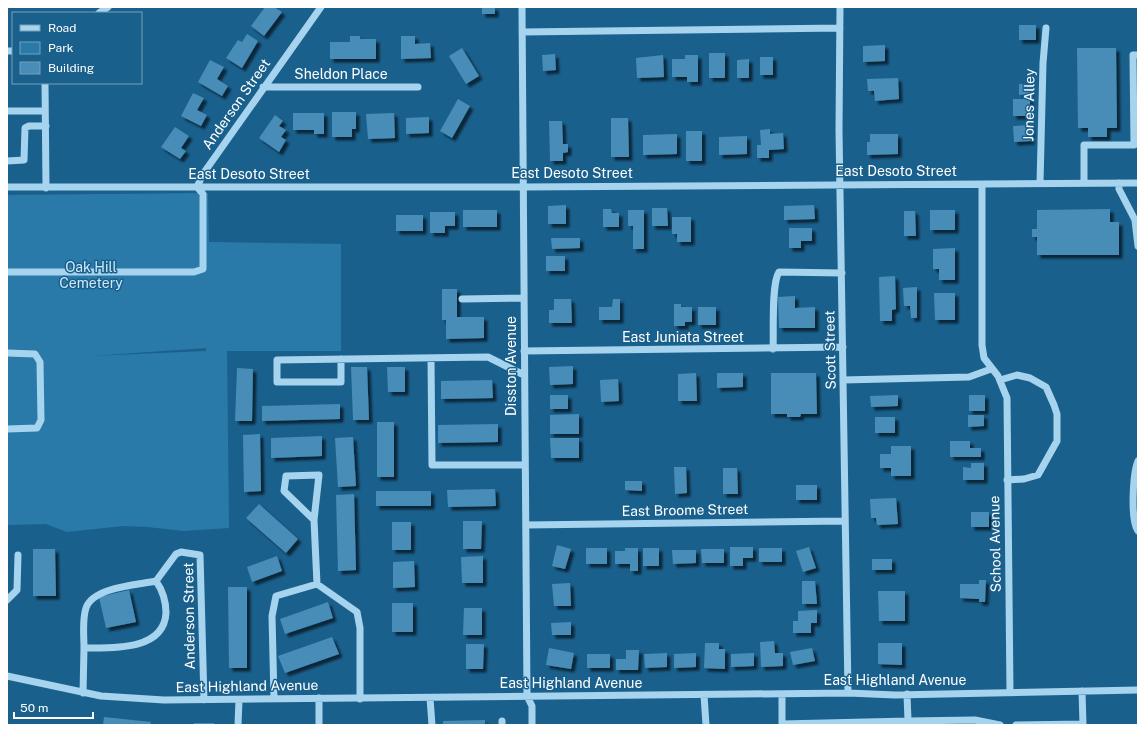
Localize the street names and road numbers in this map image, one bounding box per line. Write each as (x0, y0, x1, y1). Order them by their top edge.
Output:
street label: Anderson Street (199, 56, 273, 152)
street label: Sheldon Place (294, 66, 388, 82)
street label: Jones Alley (1020, 68, 1038, 142)
street label: East Desoto Street (835, 163, 957, 179)
street label: East Desoto Street (511, 165, 633, 181)
street label: East Desoto Street (188, 166, 310, 182)
street label: Scott Street (821, 310, 839, 390)
street label: Disston Avenue (503, 316, 519, 416)
street label: East Juniata Street (622, 329, 744, 345)
street label: School Avenue (986, 496, 1004, 592)
street label: East Broome Street (621, 501, 749, 519)
street label: Anderson Street (180, 562, 198, 670)
street label: East Highland Avenue (824, 672, 966, 688)
street label: East Highland Avenue (500, 675, 642, 691)
street label: East Highland Avenue (175, 677, 319, 695)

